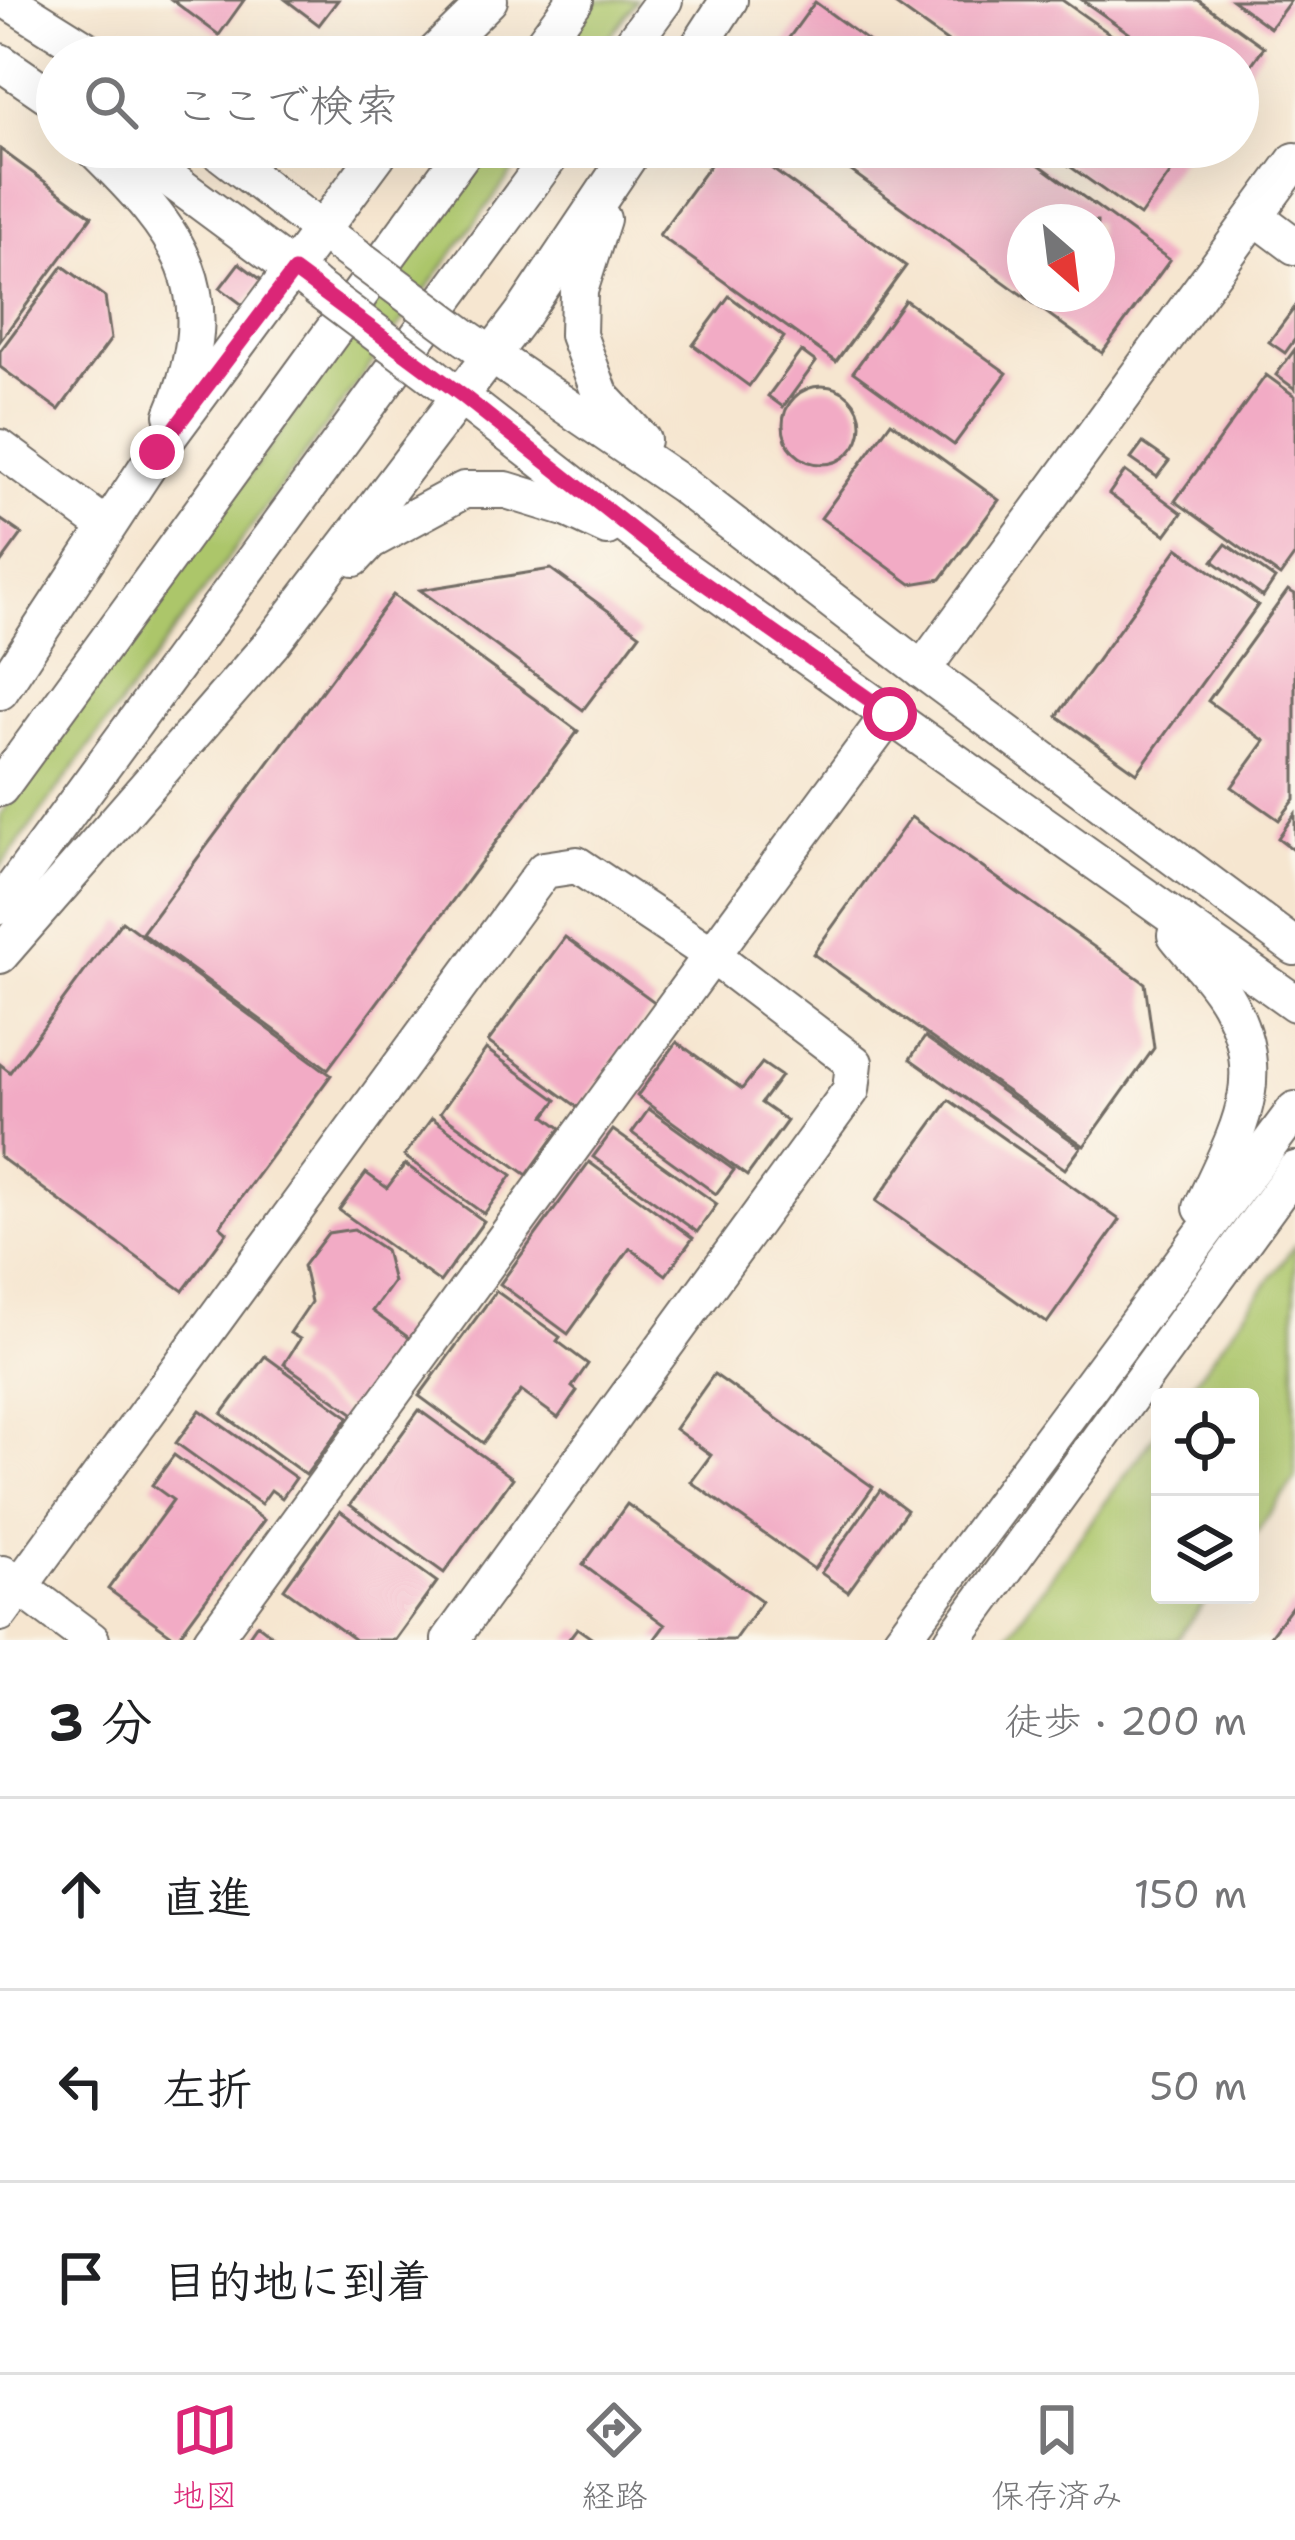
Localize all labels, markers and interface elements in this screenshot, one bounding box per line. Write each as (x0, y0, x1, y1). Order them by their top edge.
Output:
search box (36, 36, 1259, 168)
icon: search (78, 69, 144, 135)
text: ここで検索 (174, 75, 399, 135)
north arrow (1007, 204, 1115, 312)
route end (130, 425, 184, 479)
route start (863, 687, 917, 741)
map controls (1151, 1388, 1259, 1604)
button: locate (1151, 1388, 1259, 1496)
button: layers (1151, 1496, 1259, 1604)
text: 3 分 (48, 1688, 152, 1756)
text: 徒歩 · 200 m (1004, 1695, 1247, 1747)
icon: ahead (48, 1861, 114, 1927)
text: 直進 (162, 1867, 252, 1927)
text: 150 m (1134, 1868, 1247, 1920)
icon: left (48, 2053, 114, 2119)
text: 左折 (162, 2059, 252, 2119)
text: 50 m (1149, 2060, 1247, 2112)
icon: arrive (48, 2245, 114, 2311)
text: 目的地に到着 (162, 2251, 432, 2311)
tab: 地図 (172, 2397, 238, 2518)
tab: 経路 (581, 2397, 647, 2518)
tab: 保存済み (991, 2397, 1123, 2518)

